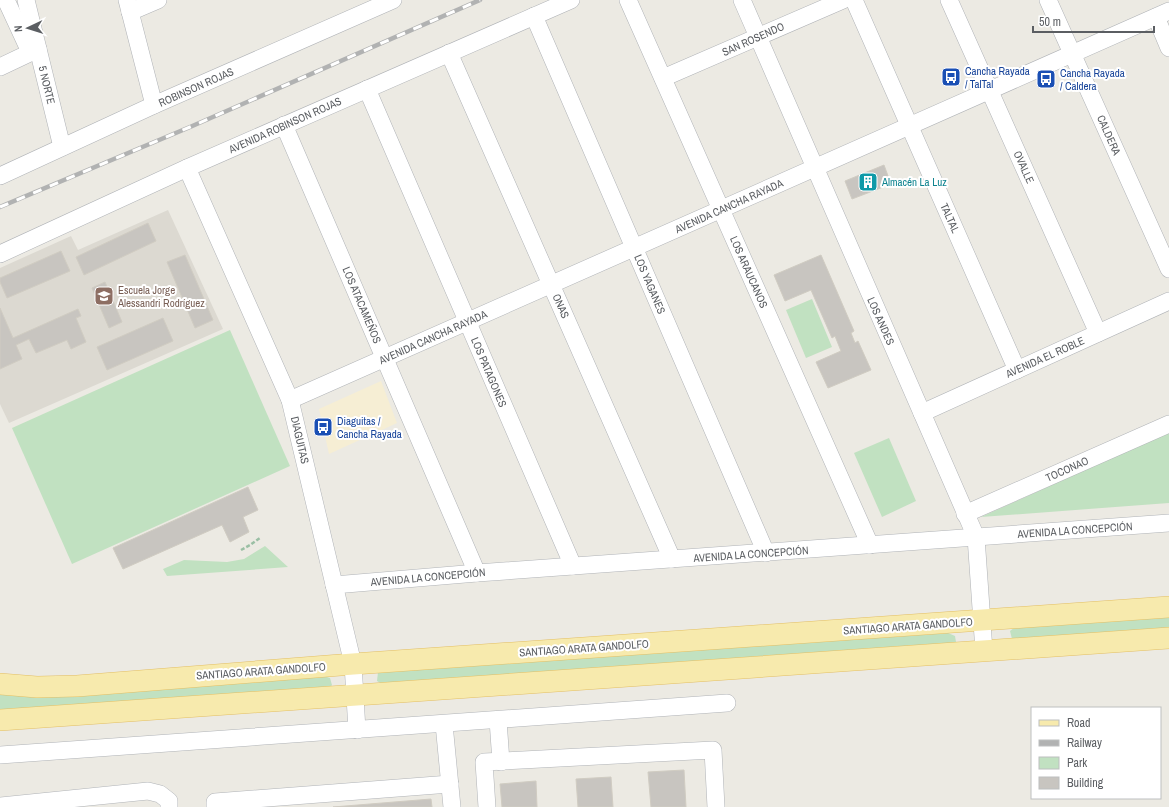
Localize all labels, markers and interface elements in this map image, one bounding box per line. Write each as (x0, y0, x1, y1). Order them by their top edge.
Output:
north arrow (8, 8, 48, 48)
scale bar (1033, 8, 1154, 34)
text: 50 m (1039, 14, 1061, 30)
street label: SAN ROSENDO (720, 19, 786, 59)
text: N (11, 25, 25, 32)
street label: 5 NORTE (35, 64, 59, 106)
street label: ROBINSON ROJAS (156, 64, 236, 110)
place label: Cancha Rayada / TalTal (965, 64, 1030, 91)
bus stop icon: Cancha Rayada / TalTal (940, 66, 962, 88)
place label: Cancha Rayada / Caldera (1060, 66, 1125, 93)
bus stop icon: Cancha Rayada / Caldera (1035, 68, 1057, 90)
street label: AVENIDA ROBINSON ROJAS (226, 94, 343, 157)
street label: CALDERA (1094, 113, 1124, 158)
street label: OVALLE (1011, 148, 1037, 186)
building icon: Almacén La Luz (857, 171, 879, 193)
street label: AVENIDA CANCHA RAYADA (672, 175, 786, 237)
place label: Almacén La Luz (881, 175, 947, 189)
street label: TALTAL (937, 201, 963, 235)
street label: LOS ARAUCANOS (727, 234, 771, 310)
street label: LOS YAGANES (631, 252, 669, 316)
street label: LOS ATACAMEÑOS (340, 265, 384, 345)
place label: Escuela Jorge Alessandri Rodríguez (117, 283, 205, 310)
school or university icon: Escuela Jorge Alessandri Rodríguez (93, 285, 115, 307)
street label: ONAS (549, 291, 573, 321)
street label: LOS ANDES (864, 295, 898, 347)
street label: AVENIDA CANCHA RAYADA (376, 306, 490, 368)
street label: AVENIDA EL ROBLE (1003, 333, 1087, 381)
street label: LOS PATAGONES (468, 335, 510, 409)
place label: Diaguitas / Cancha Rayada (337, 414, 402, 441)
street label: DIAGUITAS (288, 415, 312, 465)
bus stop icon: Diaguitas / Cancha Rayada (312, 416, 334, 438)
street label: TOCONAO (1043, 453, 1091, 485)
street label: AVENIDA LA CONCEPCIÓN (1016, 519, 1133, 541)
street label: AVENIDA LA CONCEPCIÓN (692, 543, 809, 565)
street label: AVENIDA LA CONCEPCIÓN (369, 565, 486, 589)
street label: SANTIAGO ARATA GANDOLFO (843, 614, 973, 638)
street label: SANTIAGO ARATA GANDOLFO (519, 636, 649, 660)
street label: SANTIAGO ARATA GANDOLFO (196, 659, 326, 683)
legend (1031, 707, 1161, 799)
text: Road (1067, 715, 1091, 731)
text: Railway (1067, 735, 1102, 751)
text: Park (1067, 755, 1087, 771)
text: Building (1067, 775, 1104, 791)

